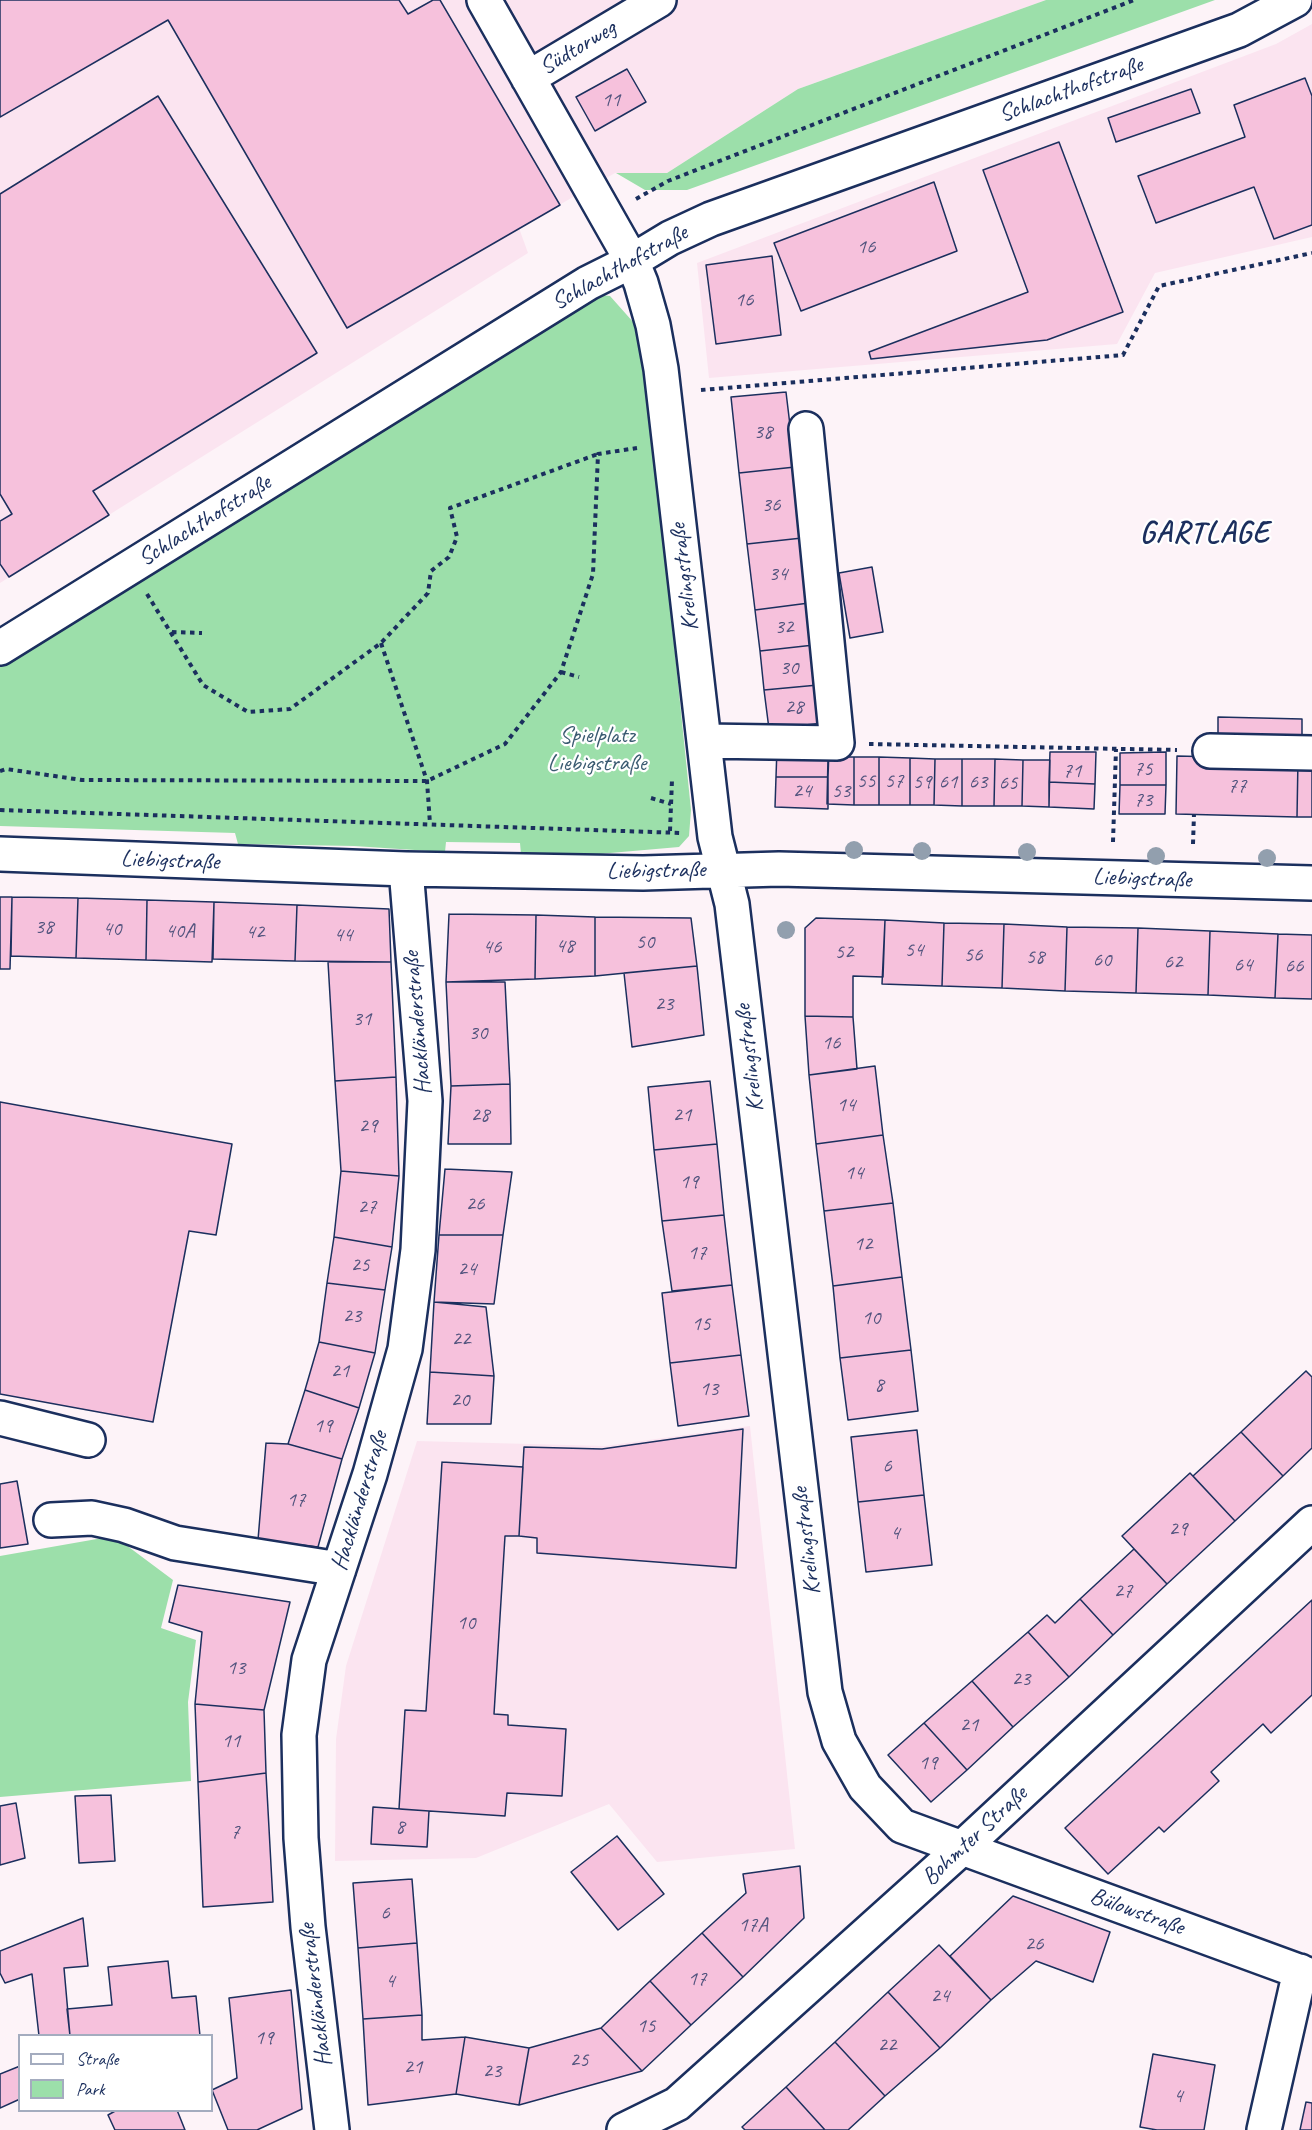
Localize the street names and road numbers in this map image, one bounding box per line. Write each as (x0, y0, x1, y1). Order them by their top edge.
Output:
street label: Südtorweg (535, 14, 621, 82)
street label: Schlachthofstraße (995, 51, 1147, 129)
street label: Schlachthofstraße (547, 219, 693, 317)
street label: Schlachthofstraße (133, 469, 277, 573)
street label: Krelingstraße (664, 522, 706, 632)
street label: Liebigstraße (120, 845, 220, 877)
street label: Liebigstraße (606, 856, 706, 886)
street label: Liebigstraße (1092, 863, 1192, 895)
street label: Hackländerstraße (397, 950, 439, 1096)
street label: Krelingstraße (729, 1003, 771, 1113)
street label: Hackländerstraße (325, 1428, 395, 1574)
street label: Krelingstraße (786, 1486, 828, 1596)
street label: Bohmter Straße (916, 1780, 1034, 1892)
street label: Bülowstraße (1086, 1882, 1188, 1942)
street label: Hackländerstraße (293, 1922, 339, 2068)

